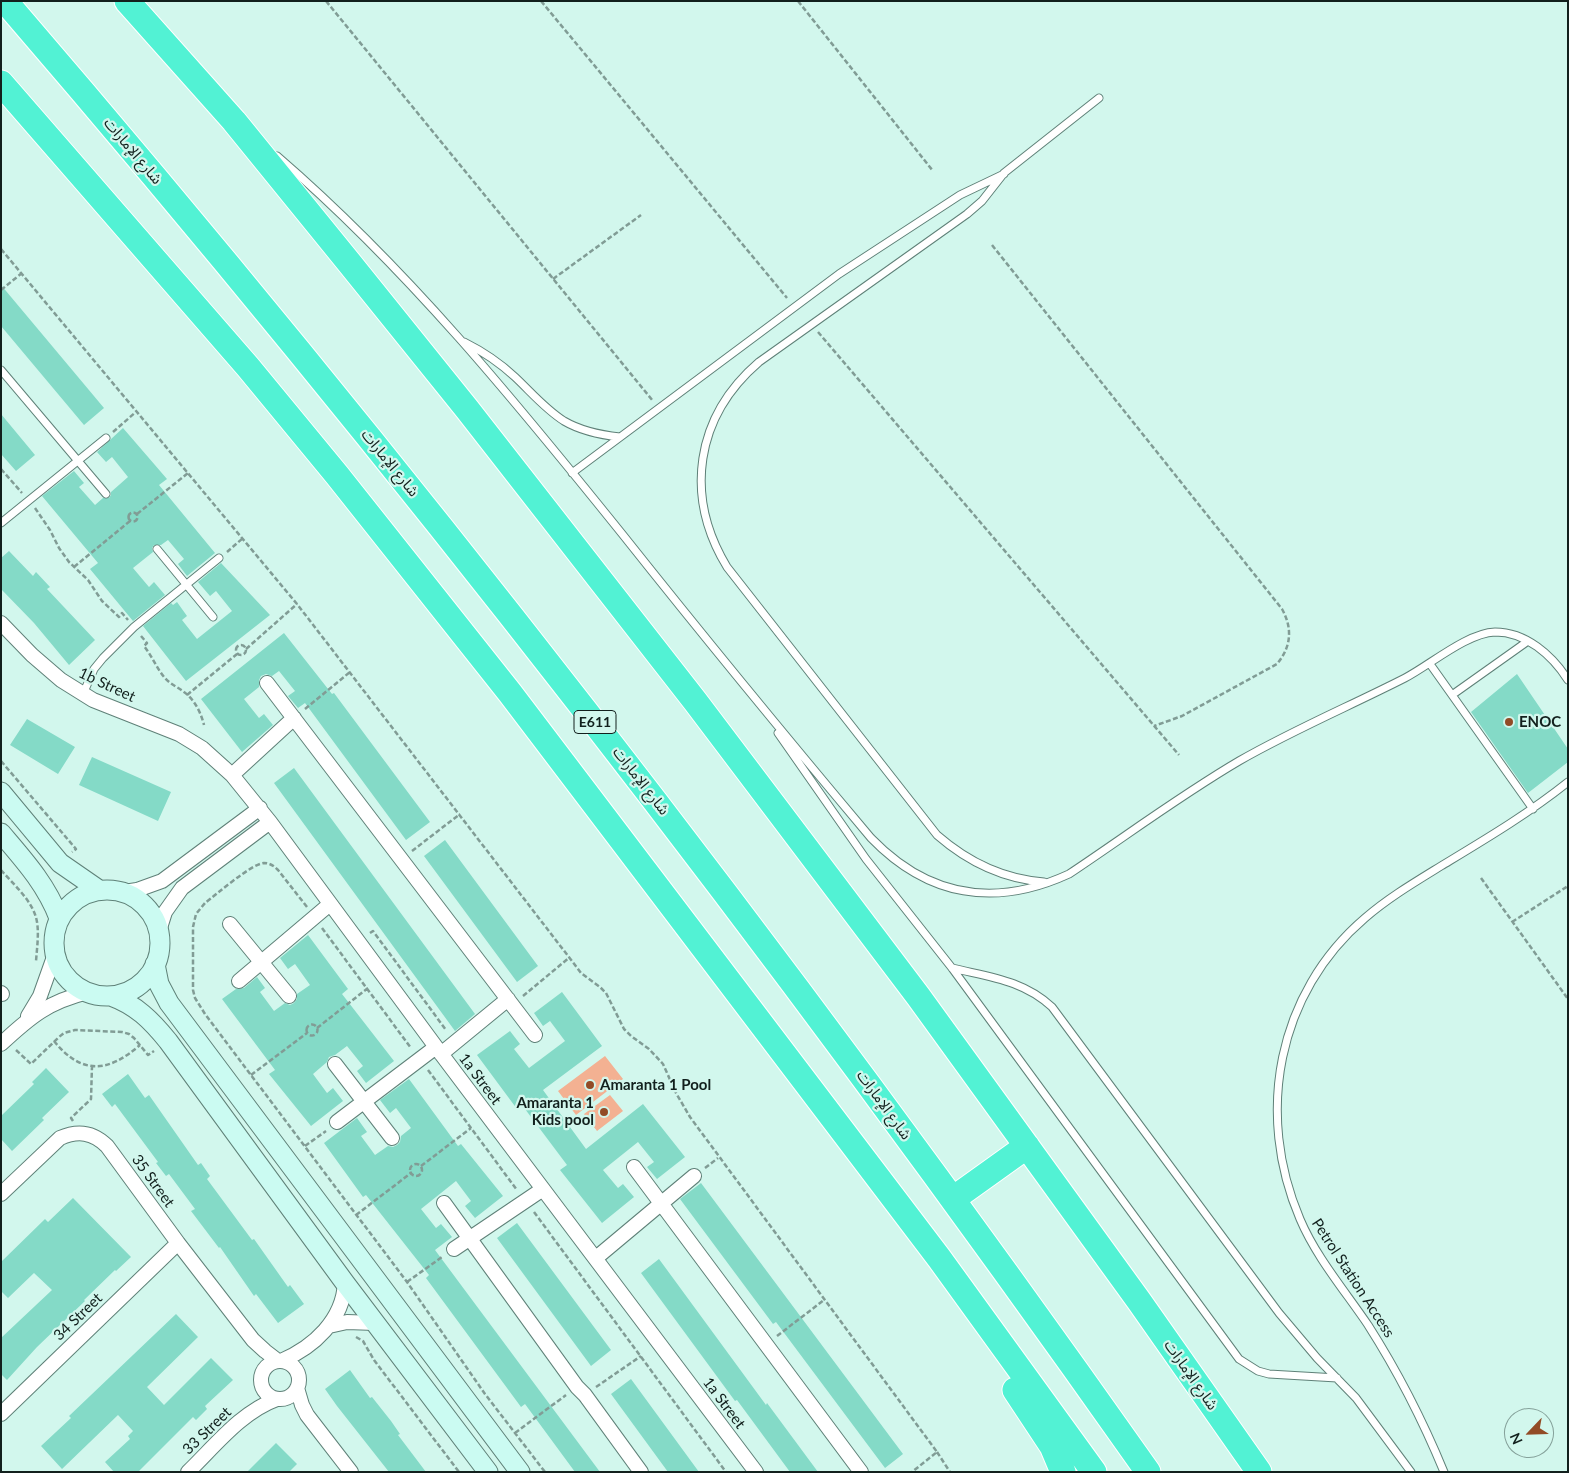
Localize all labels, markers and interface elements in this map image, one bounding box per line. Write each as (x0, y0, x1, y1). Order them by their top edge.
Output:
street label: شارع الإمارات (100, 114, 166, 188)
street label: شارع الإمارات (357, 426, 423, 500)
street label: 1b Street (76, 664, 138, 706)
road number: E611 (574, 710, 616, 734)
place label: ENOC (1519, 713, 1561, 731)
marker: ENOC (1503, 716, 1515, 728)
street label: شارع الإمارات (609, 743, 673, 819)
street label: 1a Street (455, 1050, 505, 1108)
street label: شارع الإمارات (853, 1067, 915, 1143)
place label: Amaranta 1 Pool (600, 1076, 711, 1094)
marker: Amaranta 1 Pool (584, 1079, 596, 1091)
place label: Amaranta 1 Kids pool (516, 1094, 594, 1129)
marker: Amaranta 1 Kids pool (598, 1106, 610, 1118)
street label: 35 Street (128, 1151, 178, 1211)
street label: Petrol Station Access (1308, 1215, 1398, 1341)
street label: 34 Street (50, 1289, 106, 1345)
street label: شارع الإمارات (1160, 1337, 1222, 1413)
street label: 1a Street (699, 1374, 749, 1432)
street label: 33 Street (179, 1403, 235, 1459)
north arrow (1504, 1408, 1554, 1458)
text: N (1506, 1431, 1526, 1447)

